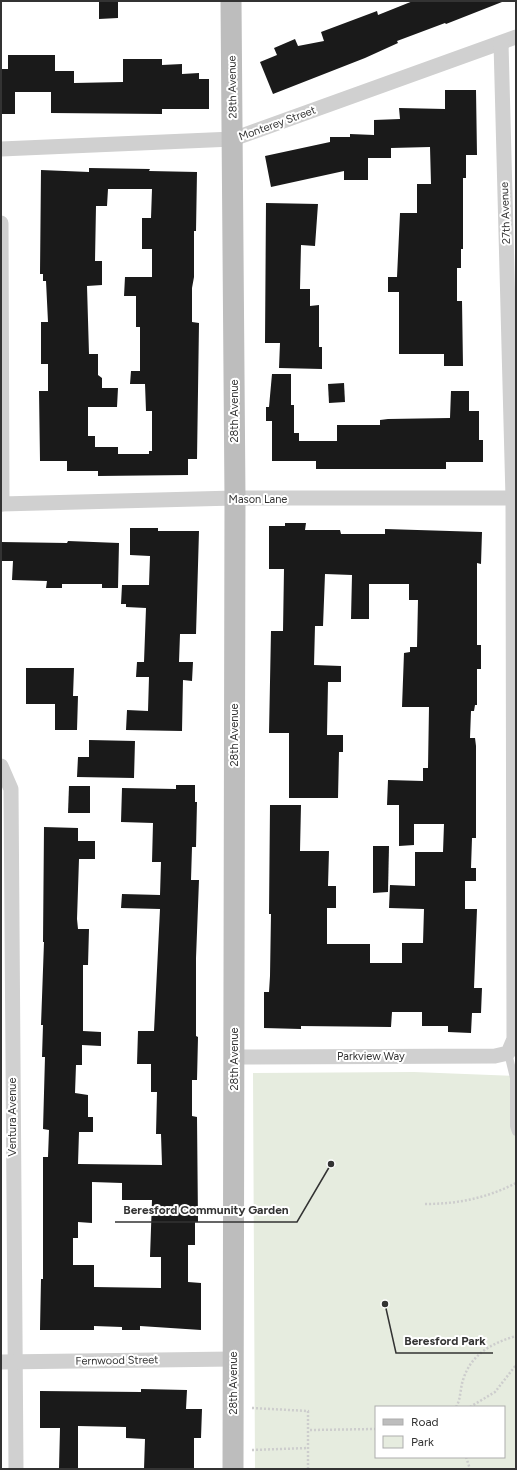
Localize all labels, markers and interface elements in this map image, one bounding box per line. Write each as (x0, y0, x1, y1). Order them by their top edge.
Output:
street label: 28th Avenue (225, 55, 240, 119)
street label: Monterey Street (237, 104, 317, 143)
street label: 27th Avenue (498, 182, 513, 244)
street label: 28th Avenue (228, 379, 241, 443)
street label: Mason Lane (229, 493, 287, 506)
street label: 28th Avenue (228, 703, 241, 767)
street label: 28th Avenue (228, 1027, 241, 1091)
street label: Parkview Way (337, 1050, 405, 1063)
street label: Ventura Avenue (6, 1078, 19, 1156)
callout: Beresford Community Garden (115, 1198, 297, 1222)
text: Beresford Community Garden (123, 1203, 289, 1217)
callout: Beresford Park (396, 1329, 493, 1353)
text: Beresford Park (404, 1334, 486, 1348)
street label: 28th Avenue (227, 1351, 240, 1415)
street label: Fernwood Street (75, 1353, 159, 1368)
legend (375, 1406, 505, 1458)
text: Road (411, 1415, 439, 1429)
text: Park (411, 1435, 434, 1449)

